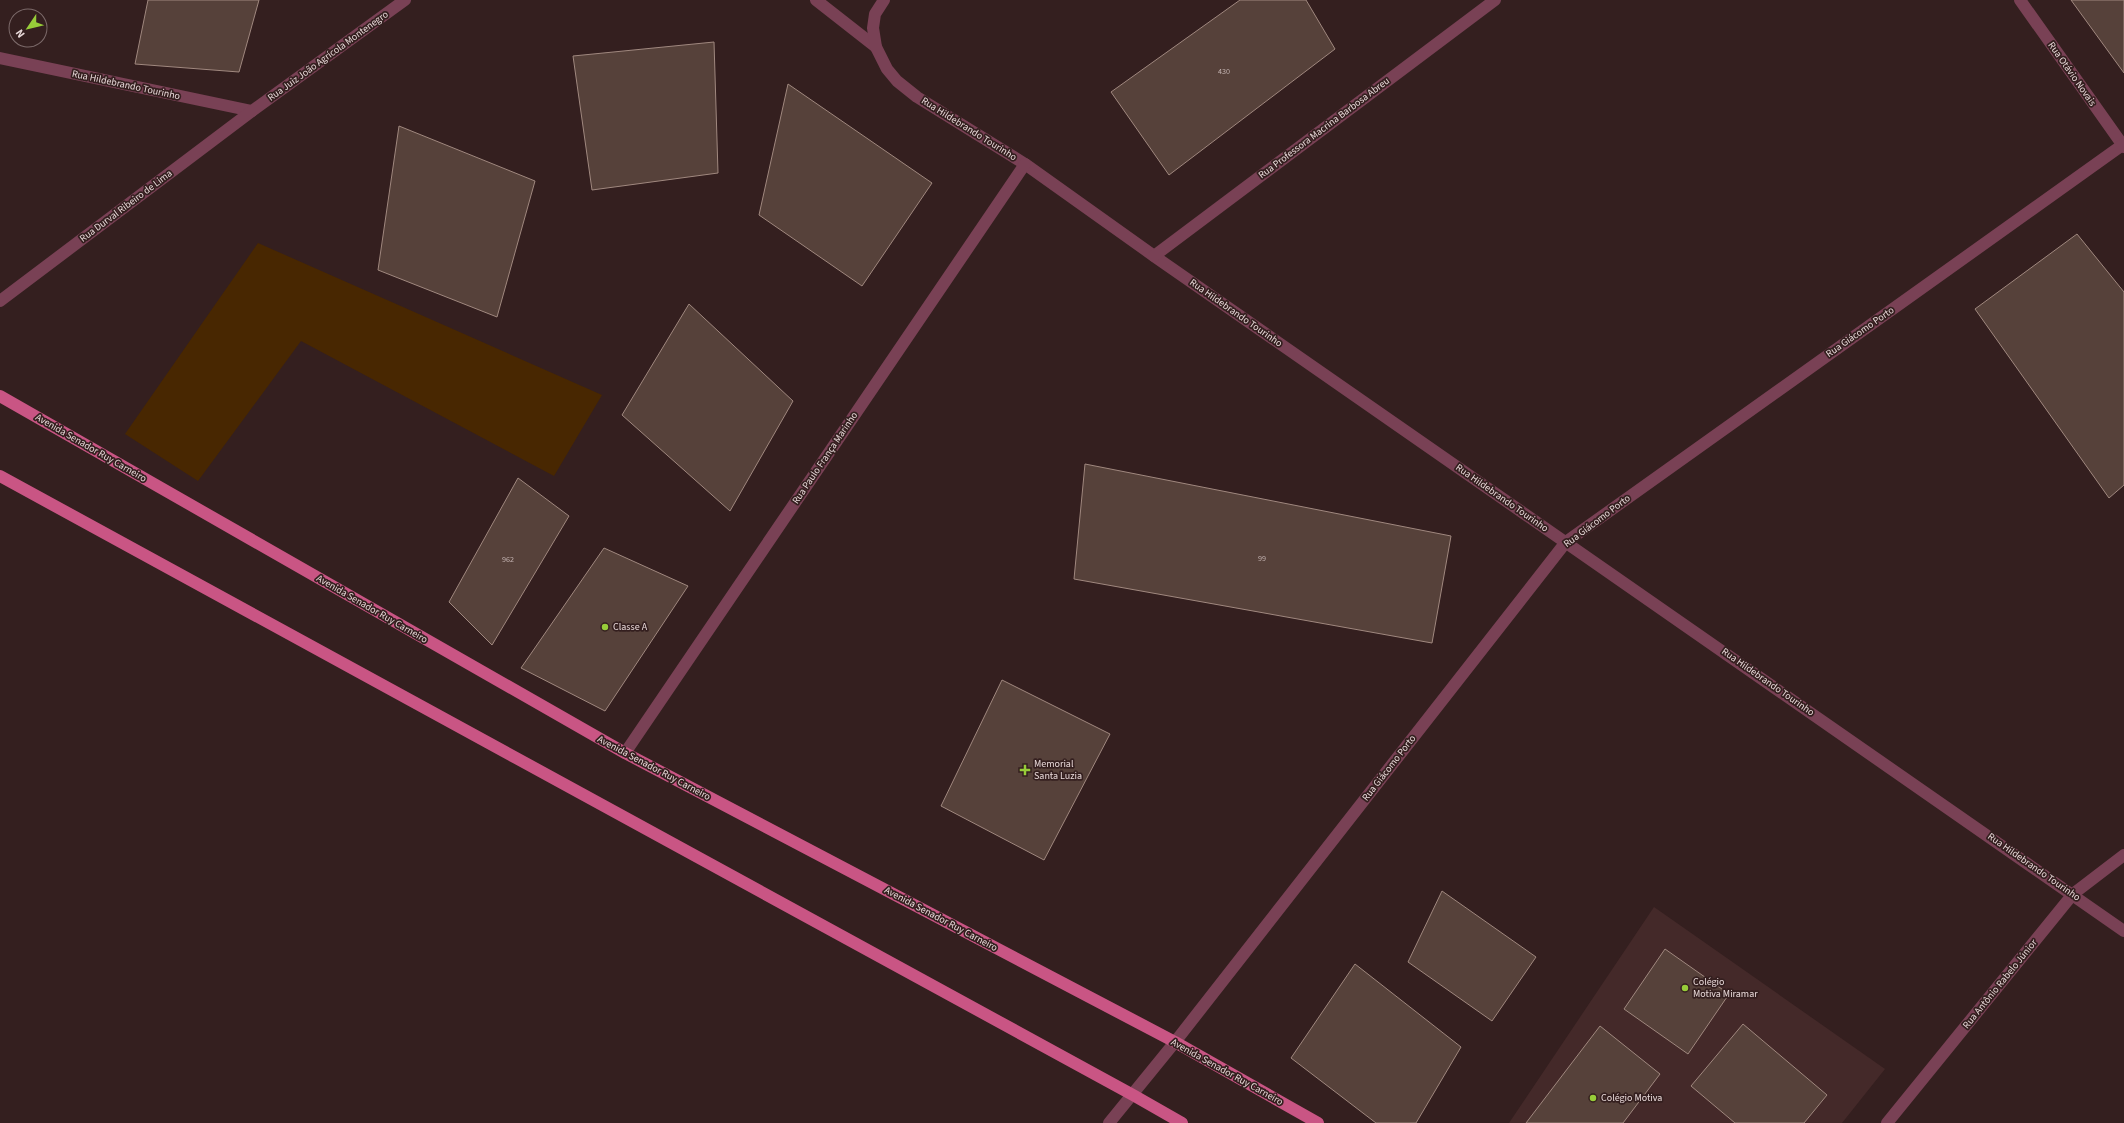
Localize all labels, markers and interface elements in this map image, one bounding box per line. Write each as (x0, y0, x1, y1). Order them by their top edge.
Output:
street label: Rua Juiz João Agrícola Montenegro (265, 7, 391, 105)
north arrow (8, 8, 48, 48)
text: N (12, 26, 28, 41)
street label: Rua Otávio Novais (2045, 39, 2099, 109)
house number: 430 (1218, 66, 1230, 77)
street label: Rua Hildebrando Tourinho (71, 67, 181, 103)
street label: Rua Professora Macrina Barbosa Abreu (1255, 74, 1393, 182)
street label: Rua Hildebrando Tourinho (919, 94, 1019, 164)
street label: Rua Durval Ribeiro de Lima (77, 167, 175, 245)
street label: Rua Hildebrando Tourinho (1187, 276, 1285, 350)
street label: Rua Giácomo Porto (1823, 303, 1897, 361)
street label: Rua Paulo França Marinho (789, 409, 861, 507)
street label: Avenida Senador Ruy Carneiro (33, 410, 149, 486)
street label: Rua Hildebrando Tourinho (1453, 461, 1551, 535)
street label: Rua Giácomo Porto (1561, 491, 1633, 551)
house number: 99 (1258, 553, 1266, 564)
house number: 962 (502, 554, 514, 565)
street label: Avenida Senador Ruy Carneiro (314, 571, 430, 647)
place label: Classe A (613, 620, 648, 634)
marker: Classe A (600, 622, 610, 632)
street label: Rua Hildebrando Tourinho (1719, 645, 1817, 719)
street label: Avenida Senador Ruy Carneiro (595, 732, 713, 804)
street label: Rua Giácomo Porto (1359, 732, 1419, 804)
place label: Memorial Santa Luzia (1034, 757, 1082, 783)
marker: Memorial Santa Luzia (1019, 764, 1031, 776)
street label: Rua Hildebrando Tourinho (1985, 830, 2083, 904)
street label: Avenida Senador Ruy Carneiro (882, 883, 1000, 955)
street label: Rua Antônio Rabelo Júnior (1960, 936, 2041, 1032)
place label: Colégio Motiva Miramar (1693, 975, 1758, 1001)
marker: Colégio Motiva Miramar (1680, 983, 1690, 993)
street label: Avenida Senador Ruy Carneiro (1168, 1035, 1286, 1109)
place label: Colégio Motiva (1601, 1091, 1662, 1105)
marker: Colégio Motiva (1588, 1093, 1598, 1103)

